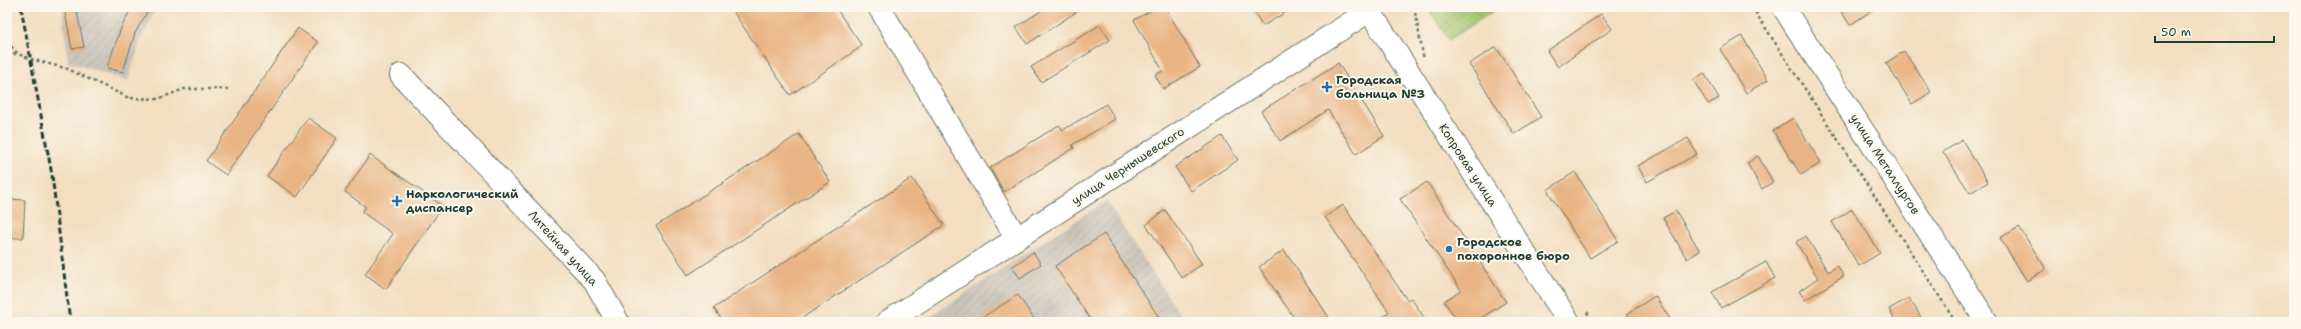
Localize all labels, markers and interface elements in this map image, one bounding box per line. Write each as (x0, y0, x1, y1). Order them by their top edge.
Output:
scale bar (2155, 18, 2274, 44)
text: 50 m (2161, 24, 2191, 40)
place label: Городская больница №3 (1336, 72, 1425, 102)
marker: Городская больница №3 (1321, 81, 1333, 93)
street label: улица Металлургов (1846, 111, 1924, 217)
street label: Копровая улица (1435, 120, 1501, 210)
street label: улица Чернышевского (1068, 123, 1188, 209)
place label: Наркологический диспансер (406, 186, 519, 216)
marker: Наркологический диспансер (391, 195, 403, 207)
street label: Литейная улица (525, 207, 602, 290)
place label: Городское похоронное бюро (1457, 234, 1570, 264)
marker: Городское похоронное бюро (1444, 244, 1454, 254)

